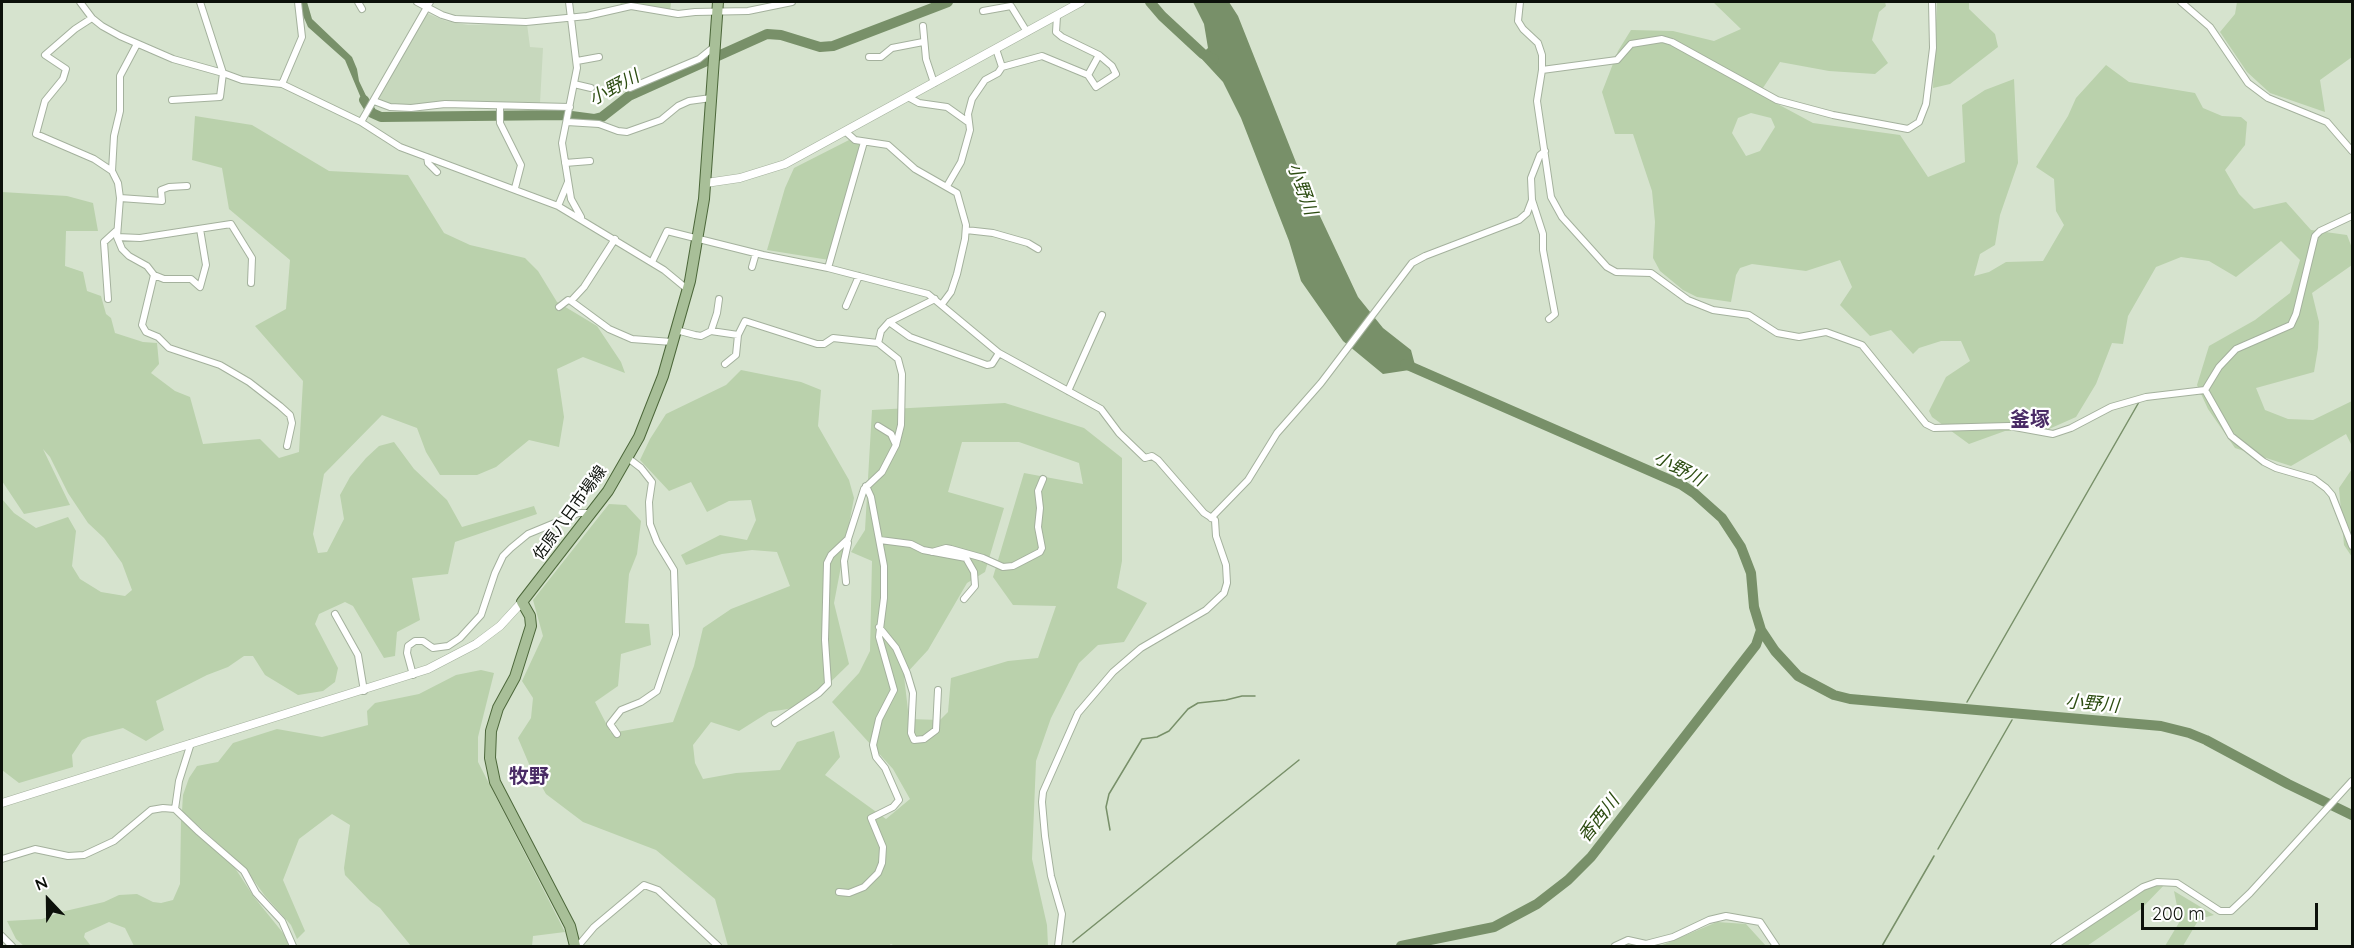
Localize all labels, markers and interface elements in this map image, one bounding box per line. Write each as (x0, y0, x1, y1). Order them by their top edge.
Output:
water label: 小野川 (585, 66, 643, 110)
water label: 小野川 (1283, 160, 1321, 218)
district label: 釜塚 (2010, 408, 2050, 432)
water label: 小野川 (1650, 447, 1708, 491)
street label: 佐原八日市場線 (529, 462, 611, 564)
water label: 小野川 (2064, 691, 2120, 717)
district label: 牧野 (509, 765, 549, 789)
water label: 香西川 (1574, 791, 1624, 847)
north arrow (18, 870, 78, 930)
text: N (32, 872, 50, 895)
scale bar (2144, 891, 2321, 929)
text: 200 m (2152, 902, 2205, 925)

